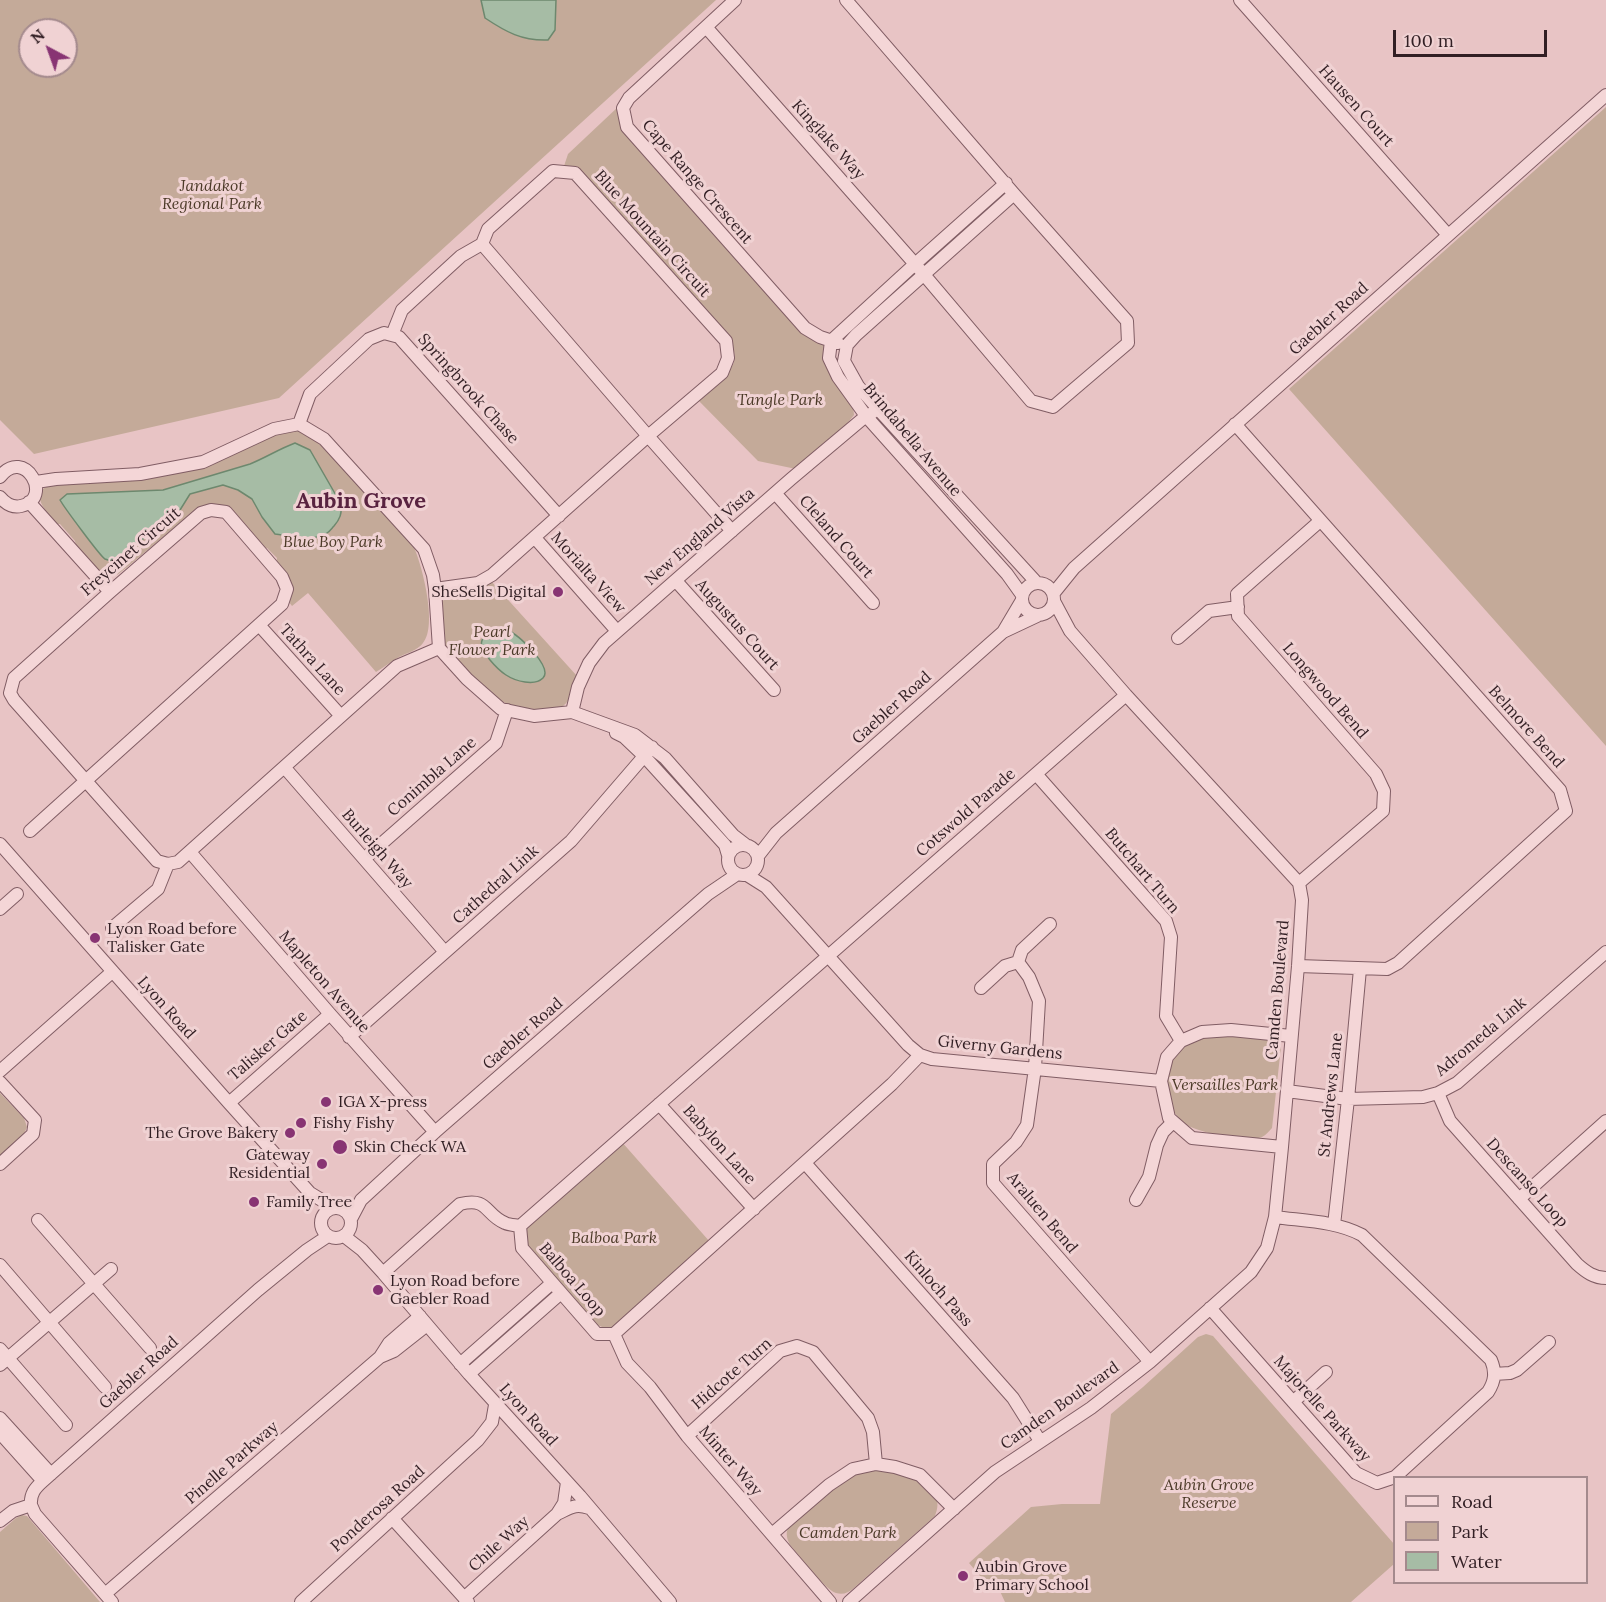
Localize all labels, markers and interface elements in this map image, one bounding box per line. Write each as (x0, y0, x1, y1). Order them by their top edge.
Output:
north arrow (18, 18, 78, 78)
scale bar (1396, 18, 1550, 56)
text: N (26, 24, 49, 48)
text: 100 m (1404, 29, 1454, 52)
street label: Hausen Court (1314, 61, 1398, 151)
street label: Kinglake Way (787, 96, 869, 184)
street label: Cape Range Crescent (638, 116, 756, 248)
street label: Blue Mountain Circuit (590, 167, 714, 301)
park label: Jandakot Regional Park (162, 176, 262, 214)
street label: Gaebler Road (1286, 279, 1372, 359)
street label: Springbrook Chase (413, 330, 523, 448)
street label: Brindabella Avenue (859, 379, 965, 501)
park label: Tangle Park (737, 390, 823, 410)
street label: New England Vista (641, 484, 759, 590)
district label: Aubin Grove (296, 489, 426, 515)
street label: Cleland Court (795, 492, 877, 582)
street label: Freycinet Circuit (77, 504, 185, 600)
street label: Morialta View (546, 528, 630, 618)
park label: Blue Boy Park (283, 532, 383, 552)
street label: Augustus Court (691, 575, 783, 675)
place label: SheSells Digital (431, 582, 546, 602)
marker: SheSells Digital (551, 585, 565, 599)
street label: Tathra Lane (275, 620, 349, 700)
park label: Pearl Flower Park (448, 622, 536, 660)
street label: Longwood Bend (1278, 639, 1372, 743)
street label: Gaebler Road (849, 668, 935, 748)
street label: Belmore Bend (1484, 682, 1568, 772)
street label: Conimbla Lane (384, 733, 480, 821)
street label: Cotswold Parade (912, 765, 1020, 861)
street label: Burleigh Way (337, 805, 417, 893)
street label: Butchart Turn (1101, 824, 1183, 918)
street label: Cathedral Link (449, 841, 543, 929)
place label: Lyon Road before Talisker Gate (107, 919, 237, 957)
street label: Camden Boulevard (1262, 919, 1294, 1061)
street label: Mapleton Avenue (274, 927, 374, 1037)
marker: Lyon Road before Talisker Gate (88, 931, 102, 945)
street label: Lyon Road (133, 973, 199, 1043)
street label: Adromeda Link (1432, 993, 1530, 1081)
street label: Gaebler Road (479, 994, 567, 1074)
street label: Talisker Gate (225, 1007, 311, 1085)
street label: Giverny Gardens (937, 1032, 1063, 1064)
street label: St Andrews Lane (1315, 1032, 1347, 1158)
park label: Versailles Park (1172, 1075, 1278, 1095)
place label: IGA X-press (338, 1092, 427, 1112)
marker: IGA X-press (319, 1095, 333, 1109)
street label: Babylon Lane (679, 1102, 759, 1188)
place label: Fishy Fishy (313, 1113, 394, 1133)
marker: Fishy Fishy (294, 1116, 308, 1130)
place label: The Grove Bakery (145, 1123, 278, 1143)
marker: The Grove Bakery (283, 1126, 297, 1140)
street label: Descanso Loop (1482, 1135, 1572, 1231)
place label: Skin Check WA (354, 1137, 466, 1157)
marker: Skin Check WA (331, 1138, 349, 1156)
place label: Gateway Residential (228, 1145, 310, 1183)
marker: Gateway Residential (315, 1157, 329, 1171)
street label: Araluen Bend (1003, 1169, 1081, 1257)
place label: Family Tree (266, 1192, 352, 1212)
marker: Family Tree (247, 1195, 261, 1209)
park label: Balboa Park (571, 1228, 657, 1248)
street label: Balboa Loop (535, 1239, 609, 1321)
street label: Kinloch Pass (900, 1247, 976, 1331)
place label: Lyon Road before Gaebler Road (390, 1271, 520, 1309)
marker: Lyon Road before Gaebler Road (371, 1283, 385, 1297)
street label: Gaebler Road (96, 1333, 182, 1413)
street label: Hidcote Turn (688, 1334, 776, 1414)
street label: Majorelle Parkway (1269, 1352, 1375, 1466)
street label: Camden Boulevard (997, 1358, 1123, 1454)
street label: Lyon Road (495, 1380, 561, 1450)
street label: Pinelle Parkway (182, 1417, 282, 1509)
street label: Minter Way (694, 1422, 766, 1500)
street label: Ponderosa Road (327, 1462, 429, 1556)
park label: Aubin Grove Reserve (1164, 1475, 1254, 1513)
legend (1393, 1476, 1588, 1584)
text: Road (1451, 1490, 1493, 1513)
street label: Chile Way (465, 1512, 533, 1576)
text: Park (1451, 1520, 1488, 1543)
park label: Camden Park (799, 1523, 897, 1543)
text: Water (1451, 1550, 1502, 1573)
place label: Aubin Grove Primary School (975, 1557, 1089, 1595)
marker: Aubin Grove Primary School (956, 1569, 970, 1583)

